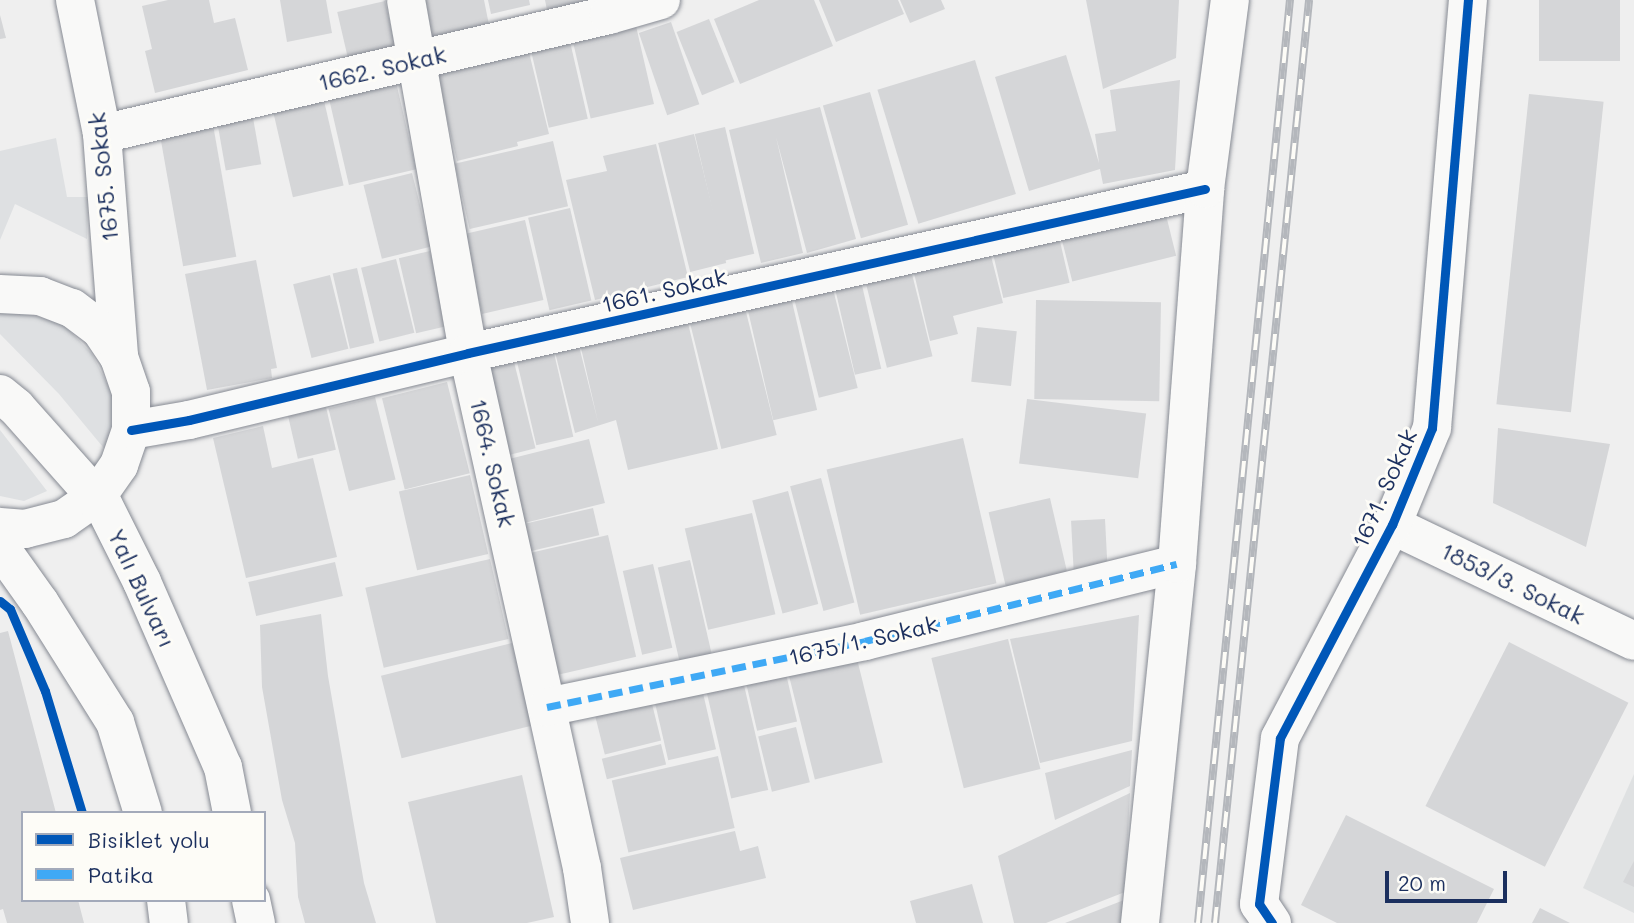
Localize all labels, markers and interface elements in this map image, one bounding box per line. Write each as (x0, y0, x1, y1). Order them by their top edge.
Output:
street label: 1662. Sokak (315, 40, 449, 96)
street label: 1675. Sokak (82, 111, 124, 243)
street label: 1661. Sokak (599, 262, 729, 318)
street label: 1664. Sokak (465, 396, 521, 530)
street label: 1671. Sokak (1346, 424, 1422, 552)
street label: Yalı Bulvarı (103, 524, 181, 652)
street label: 1853/3. Sokak (1437, 536, 1589, 630)
street label: 1675/1. Sokak (786, 609, 940, 671)
legend (21, 811, 266, 902)
text: Bisiklet yolu (88, 826, 210, 853)
scale bar (1389, 856, 1512, 900)
text: Patika (88, 861, 154, 888)
text: 20 m (1398, 869, 1446, 896)

